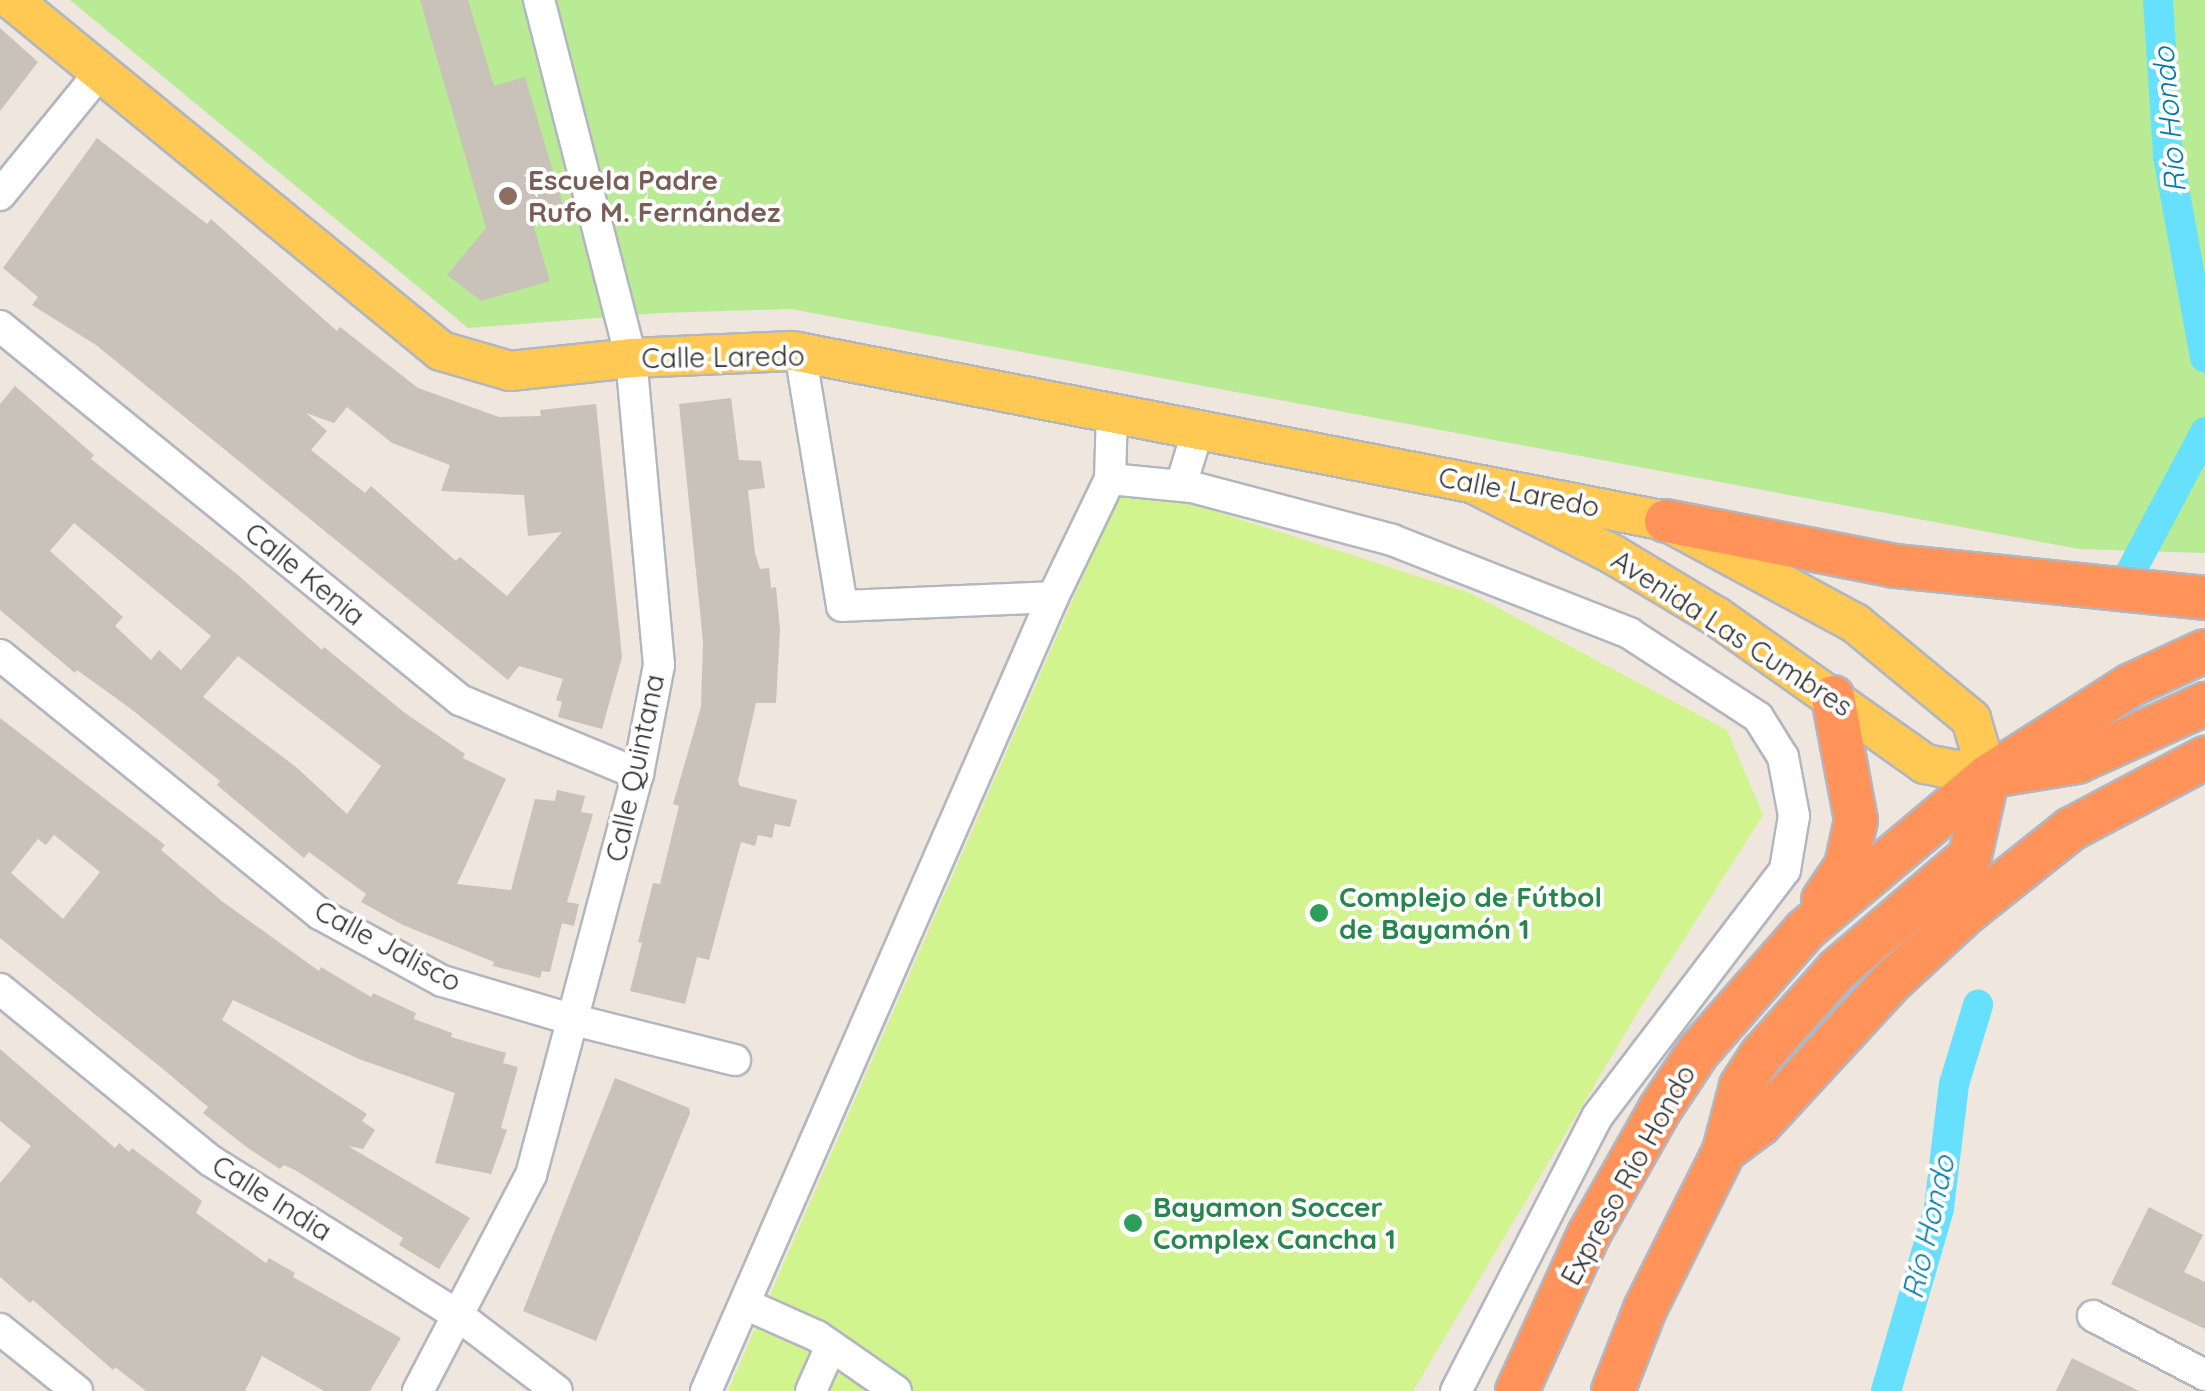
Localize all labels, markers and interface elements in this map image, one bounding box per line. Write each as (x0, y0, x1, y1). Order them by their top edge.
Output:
water label: Río Hondo (2145, 46, 2193, 194)
place label: Escuela Padre Rufo M. Fernández (528, 163, 780, 229)
marker: Escuela Padre Rufo M. Fernández (497, 185, 519, 207)
street label: Calle Laredo (641, 339, 805, 375)
street label: Calle Laredo (1436, 460, 1602, 524)
street label: Calle Kenia (238, 515, 372, 633)
street label: Avenida Las Cumbres (1605, 543, 1859, 723)
street label: Calle Quintana (599, 671, 671, 865)
place label: Complejo de Fútbol de Bayamón 1 (1339, 880, 1602, 946)
street label: Calle Jalisco (309, 893, 467, 999)
marker: Complejo de Fútbol de Bayamón 1 (1308, 902, 1330, 924)
street label: Expreso Río Hondo (1554, 1059, 1702, 1291)
street label: Calle India (206, 1148, 338, 1248)
water label: Río Hondo (1894, 1152, 1962, 1302)
place label: Bayamon Soccer Complex Cancha 1 (1153, 1190, 1396, 1256)
marker: Bayamon Soccer Complex Cancha 1 (1122, 1212, 1144, 1234)

